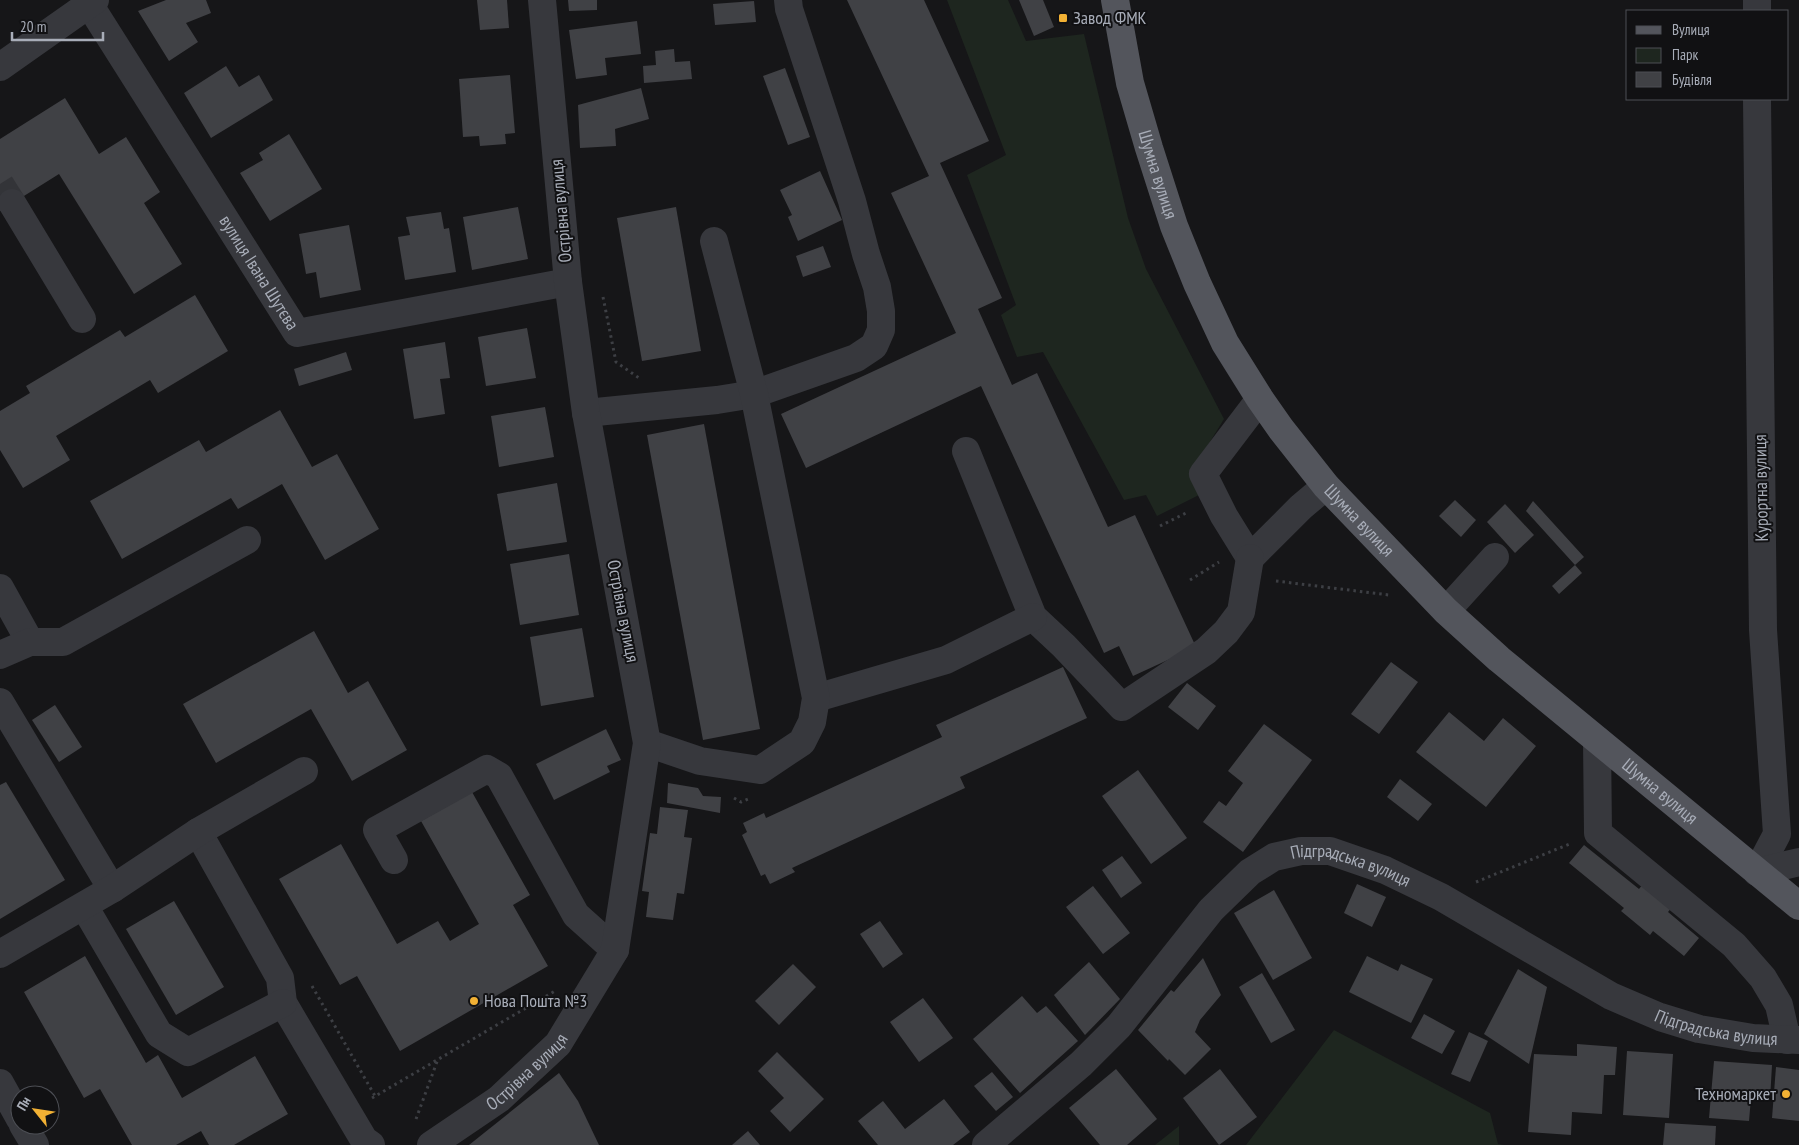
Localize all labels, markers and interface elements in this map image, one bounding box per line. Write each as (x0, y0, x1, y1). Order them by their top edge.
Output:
place label: Завод ФМК (1073, 6, 1147, 29)
scale bar (12, 10, 104, 42)
legend (1626, 10, 1789, 100)
marker: Завод ФМК (1057, 12, 1069, 24)
text: 20 m (20, 17, 46, 36)
text: Вулиця (1672, 20, 1710, 39)
text: Парк (1672, 45, 1698, 64)
text: Будівля (1672, 70, 1712, 89)
street label: Шумна вулиця (1133, 127, 1183, 222)
street label: Острівна вулиця (545, 158, 576, 264)
street label: вулиця Івана Шутєва (214, 211, 304, 334)
street label: Курортна вулиця (1748, 434, 1773, 542)
street label: Шумна вулиця (1320, 479, 1400, 561)
street label: Острівна вулиця (602, 558, 645, 664)
street label: Шумна вулиця (1617, 753, 1703, 829)
street label: Підградська вулиця (1288, 839, 1415, 892)
place label: Нова Пошта №3 (484, 989, 587, 1012)
marker: Нова Пошта №3 (468, 995, 480, 1007)
street label: Підградська вулиця (1651, 1004, 1778, 1050)
street label: Острівна вулиця (482, 1029, 573, 1115)
place label: Техномаркет (1695, 1082, 1776, 1105)
north arrow (10, 1085, 60, 1135)
marker: Техномаркет (1780, 1088, 1792, 1100)
text: Пн (13, 1093, 35, 1114)

